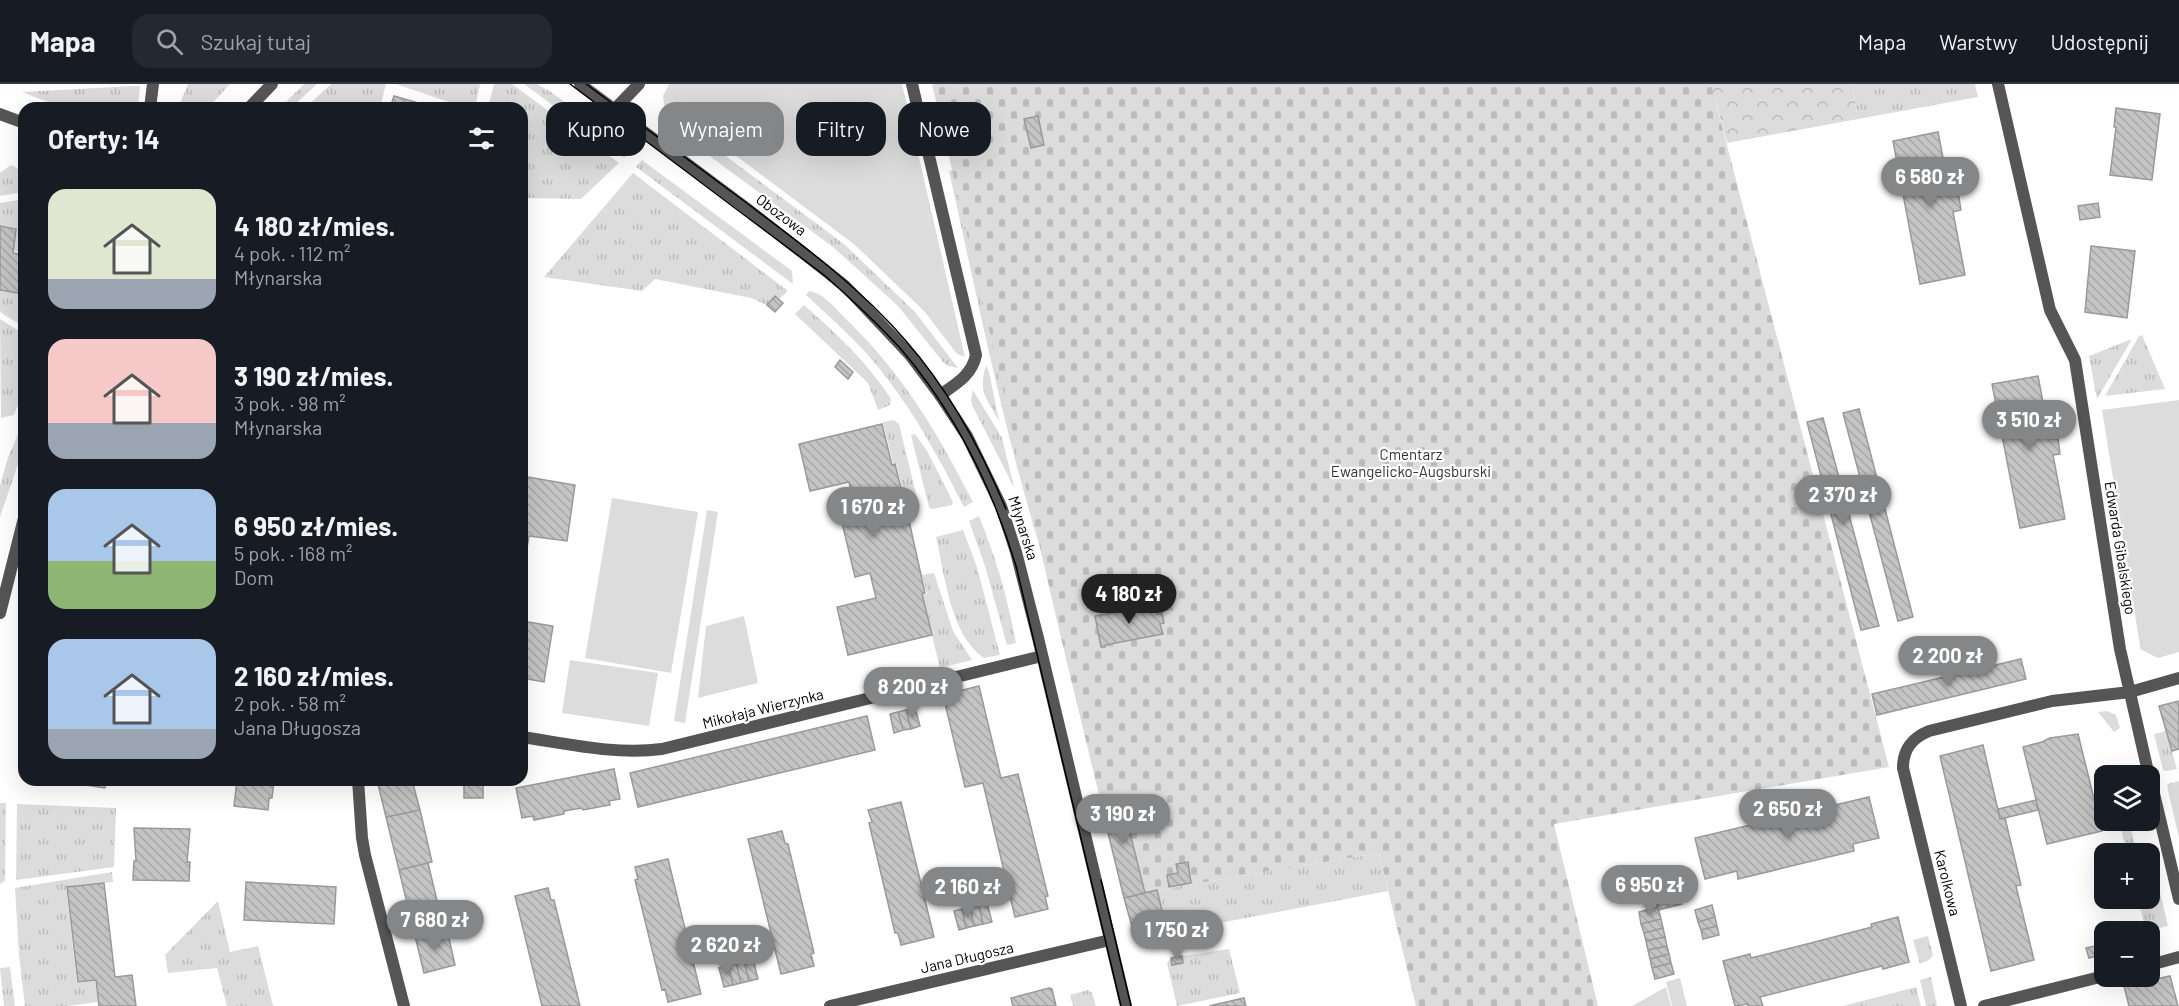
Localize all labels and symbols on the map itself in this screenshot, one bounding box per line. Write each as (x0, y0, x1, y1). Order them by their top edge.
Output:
pin: 6 580 zł (1868, 157, 1992, 208)
street label: Obozowa (753, 189, 810, 239)
pin: 3 510 zł (1967, 400, 2091, 451)
park label: Cmentarz Ewangelicko-Augsburski (1331, 445, 1491, 480)
pin: 2 370 zł (1781, 475, 1905, 526)
street label: Edwarda Gibalskiego (2102, 480, 2140, 616)
pin: 1 670 zł (811, 487, 935, 538)
street label: Młynarska (1005, 493, 1043, 562)
pin: 4 180 zł (1067, 574, 1191, 625)
pin: 2 200 zł (1886, 636, 2010, 687)
pin: 8 200 zł (851, 667, 975, 718)
street label: Mikołaja Wierzynka (700, 684, 825, 732)
pin: 2 650 zł (1726, 789, 1850, 840)
pin: 3 190 zł (1061, 794, 1185, 845)
street label: Karolkowa (1931, 848, 1965, 918)
pin: 6 950 zł (1588, 865, 1712, 916)
pin: 2 160 zł (906, 867, 1030, 918)
pin: 7 680 zł (373, 900, 497, 951)
pin: 1 750 zł (1115, 910, 1239, 961)
pin: 2 620 zł (664, 925, 788, 976)
street label: Jana Długosza (918, 938, 1015, 977)

